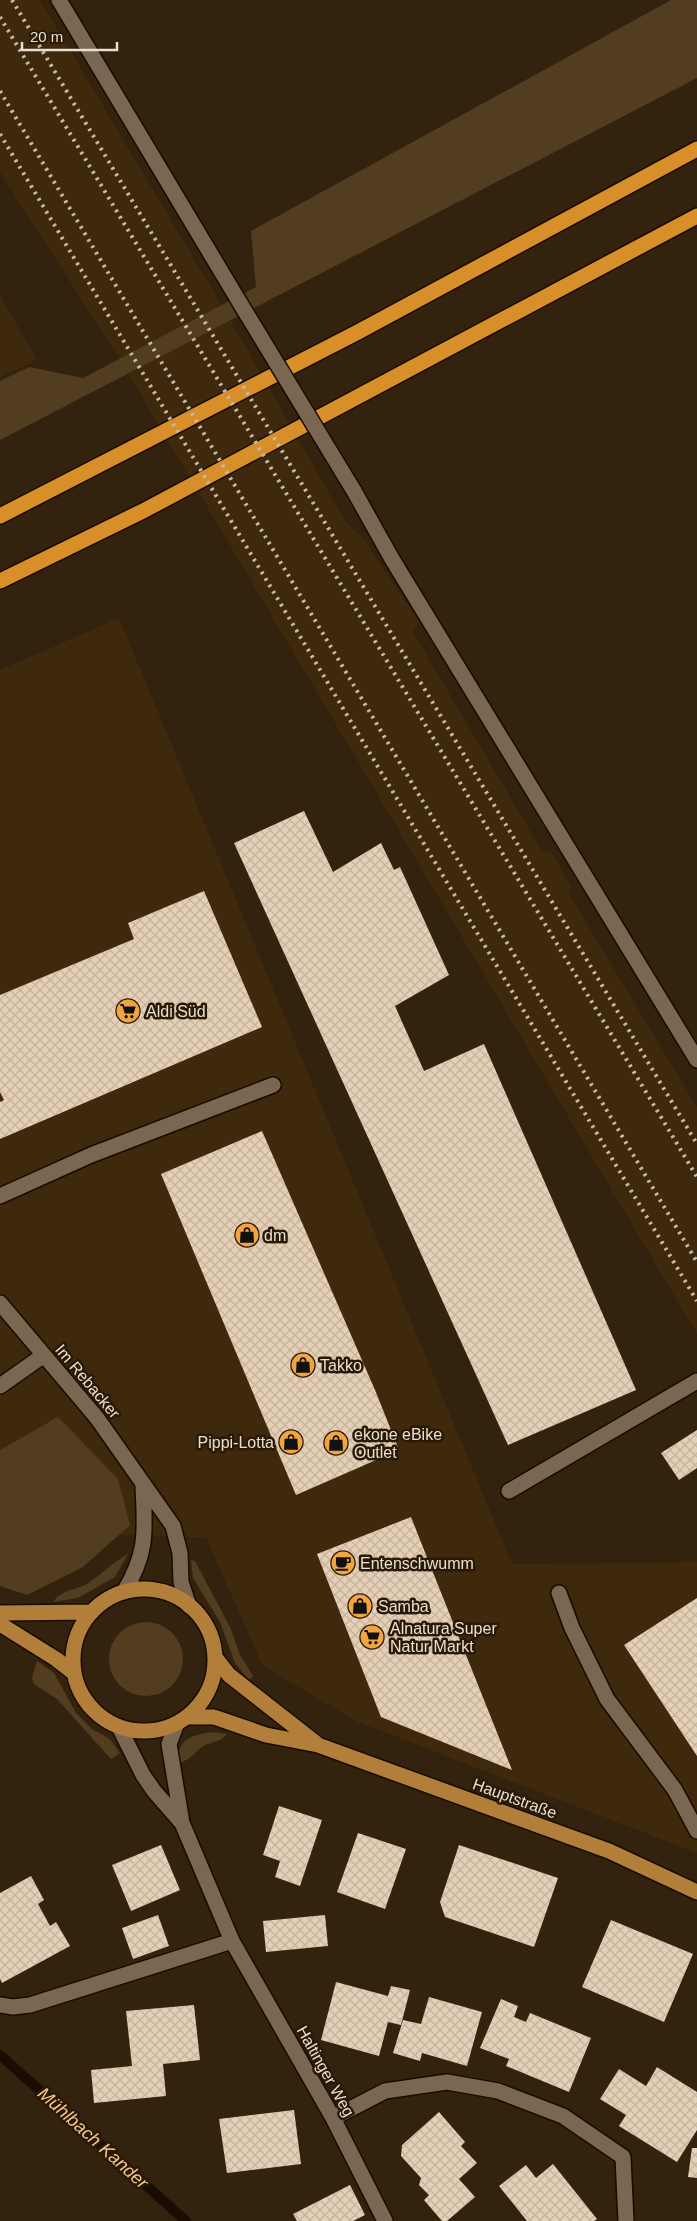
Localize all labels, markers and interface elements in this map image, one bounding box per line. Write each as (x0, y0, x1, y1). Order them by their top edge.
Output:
scale bar (22, 20, 118, 52)
text: 20 m (30, 28, 63, 45)
supermarket icon: Aldi Süd (115, 998, 141, 1024)
place label: Aldi Süd (146, 1003, 206, 1020)
shop icon: dm (234, 1222, 260, 1248)
place label: dm (264, 1227, 286, 1244)
street label: Im Rebacker (52, 1341, 124, 1422)
shop icon: Takko (290, 1352, 316, 1378)
place label: Takko (320, 1357, 362, 1374)
place label: ekone eBike Outlet (354, 1426, 442, 1461)
shop icon: Pippi-Lotta (278, 1429, 304, 1455)
shop icon: ekone eBike Outlet (323, 1430, 349, 1456)
place label: Pippi-Lotta (198, 1434, 274, 1451)
cafe icon: Entenschwumm (330, 1550, 356, 1576)
place label: Entenschwumm (360, 1555, 474, 1572)
shop icon: Samba (347, 1593, 373, 1619)
place label: Samba (378, 1598, 429, 1615)
place label: Alnatura Super Natur Markt (390, 1620, 497, 1655)
supermarket icon: Alnatura Super Natur Markt (359, 1624, 385, 1650)
street label: Hauptstraße (471, 1775, 559, 1822)
street label: Haltinger Weg (294, 2023, 358, 2120)
water label: Mühlbach Kander (34, 2083, 153, 2193)

